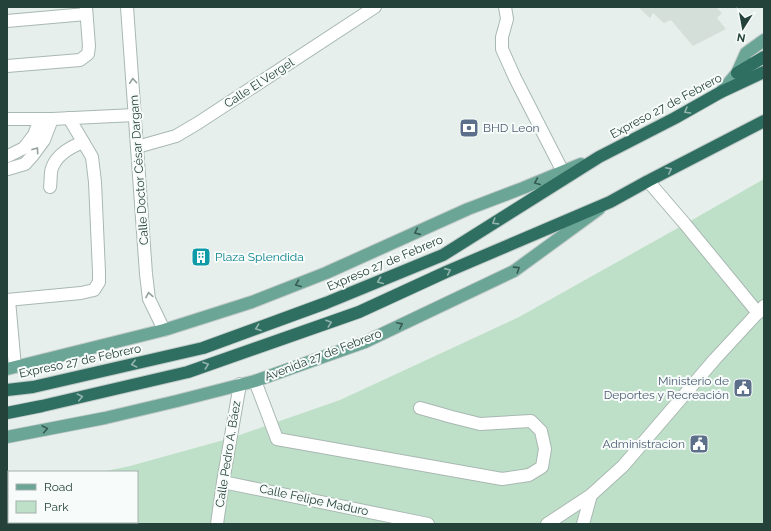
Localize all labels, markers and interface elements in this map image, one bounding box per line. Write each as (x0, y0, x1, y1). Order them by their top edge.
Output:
north arrow (723, 8, 763, 48)
text: N (736, 30, 747, 45)
street label: Calle El Vergel (221, 55, 297, 111)
street label: Expreso 27 de Febrero (608, 71, 724, 141)
one-way arrow (128, 78, 137, 84)
street label: Calle Doctor César Dargam (127, 94, 151, 246)
one-way arrow (684, 107, 691, 114)
bank icon: BHD Leon (458, 117, 480, 139)
place label: BHD Leon (483, 121, 540, 135)
one-way arrow (31, 148, 38, 155)
one-way arrow (665, 167, 672, 175)
one-way arrow (534, 178, 541, 186)
one-way arrow (492, 217, 499, 225)
one-way arrow (414, 227, 422, 235)
street label: Expreso 27 de Febrero (325, 232, 445, 294)
building icon: Plaza Splendida (190, 246, 212, 268)
place label: Plaza Splendida (215, 250, 304, 264)
one-way arrow (513, 266, 520, 274)
one-way arrow (443, 268, 451, 276)
one-way arrow (376, 276, 384, 284)
one-way arrow (295, 280, 302, 288)
one-way arrow (145, 291, 154, 298)
one-way arrow (325, 319, 332, 327)
one-way arrow (395, 322, 403, 330)
one-way arrow (255, 323, 262, 332)
street label: Avenida 27 de Febrero (262, 326, 384, 384)
street label: Expreso 27 de Febrero (18, 341, 142, 381)
one-way arrow (131, 359, 137, 367)
one-way arrow (202, 362, 209, 370)
place label: Ministerio de Deportes y Recreación (604, 374, 729, 402)
public building icon: Ministerio de Deportes y Recreación (732, 377, 754, 399)
one-way arrow (77, 394, 83, 402)
street label: Calle Pedro A. Báez (213, 400, 243, 508)
one-way arrow (42, 426, 48, 434)
public building icon: Administracion (688, 433, 710, 455)
place label: Administracion (602, 437, 685, 451)
legend (8, 471, 138, 523)
text: Road (44, 480, 73, 494)
street label: Calle Felipe Maduro (258, 482, 370, 518)
text: Park (44, 500, 69, 514)

